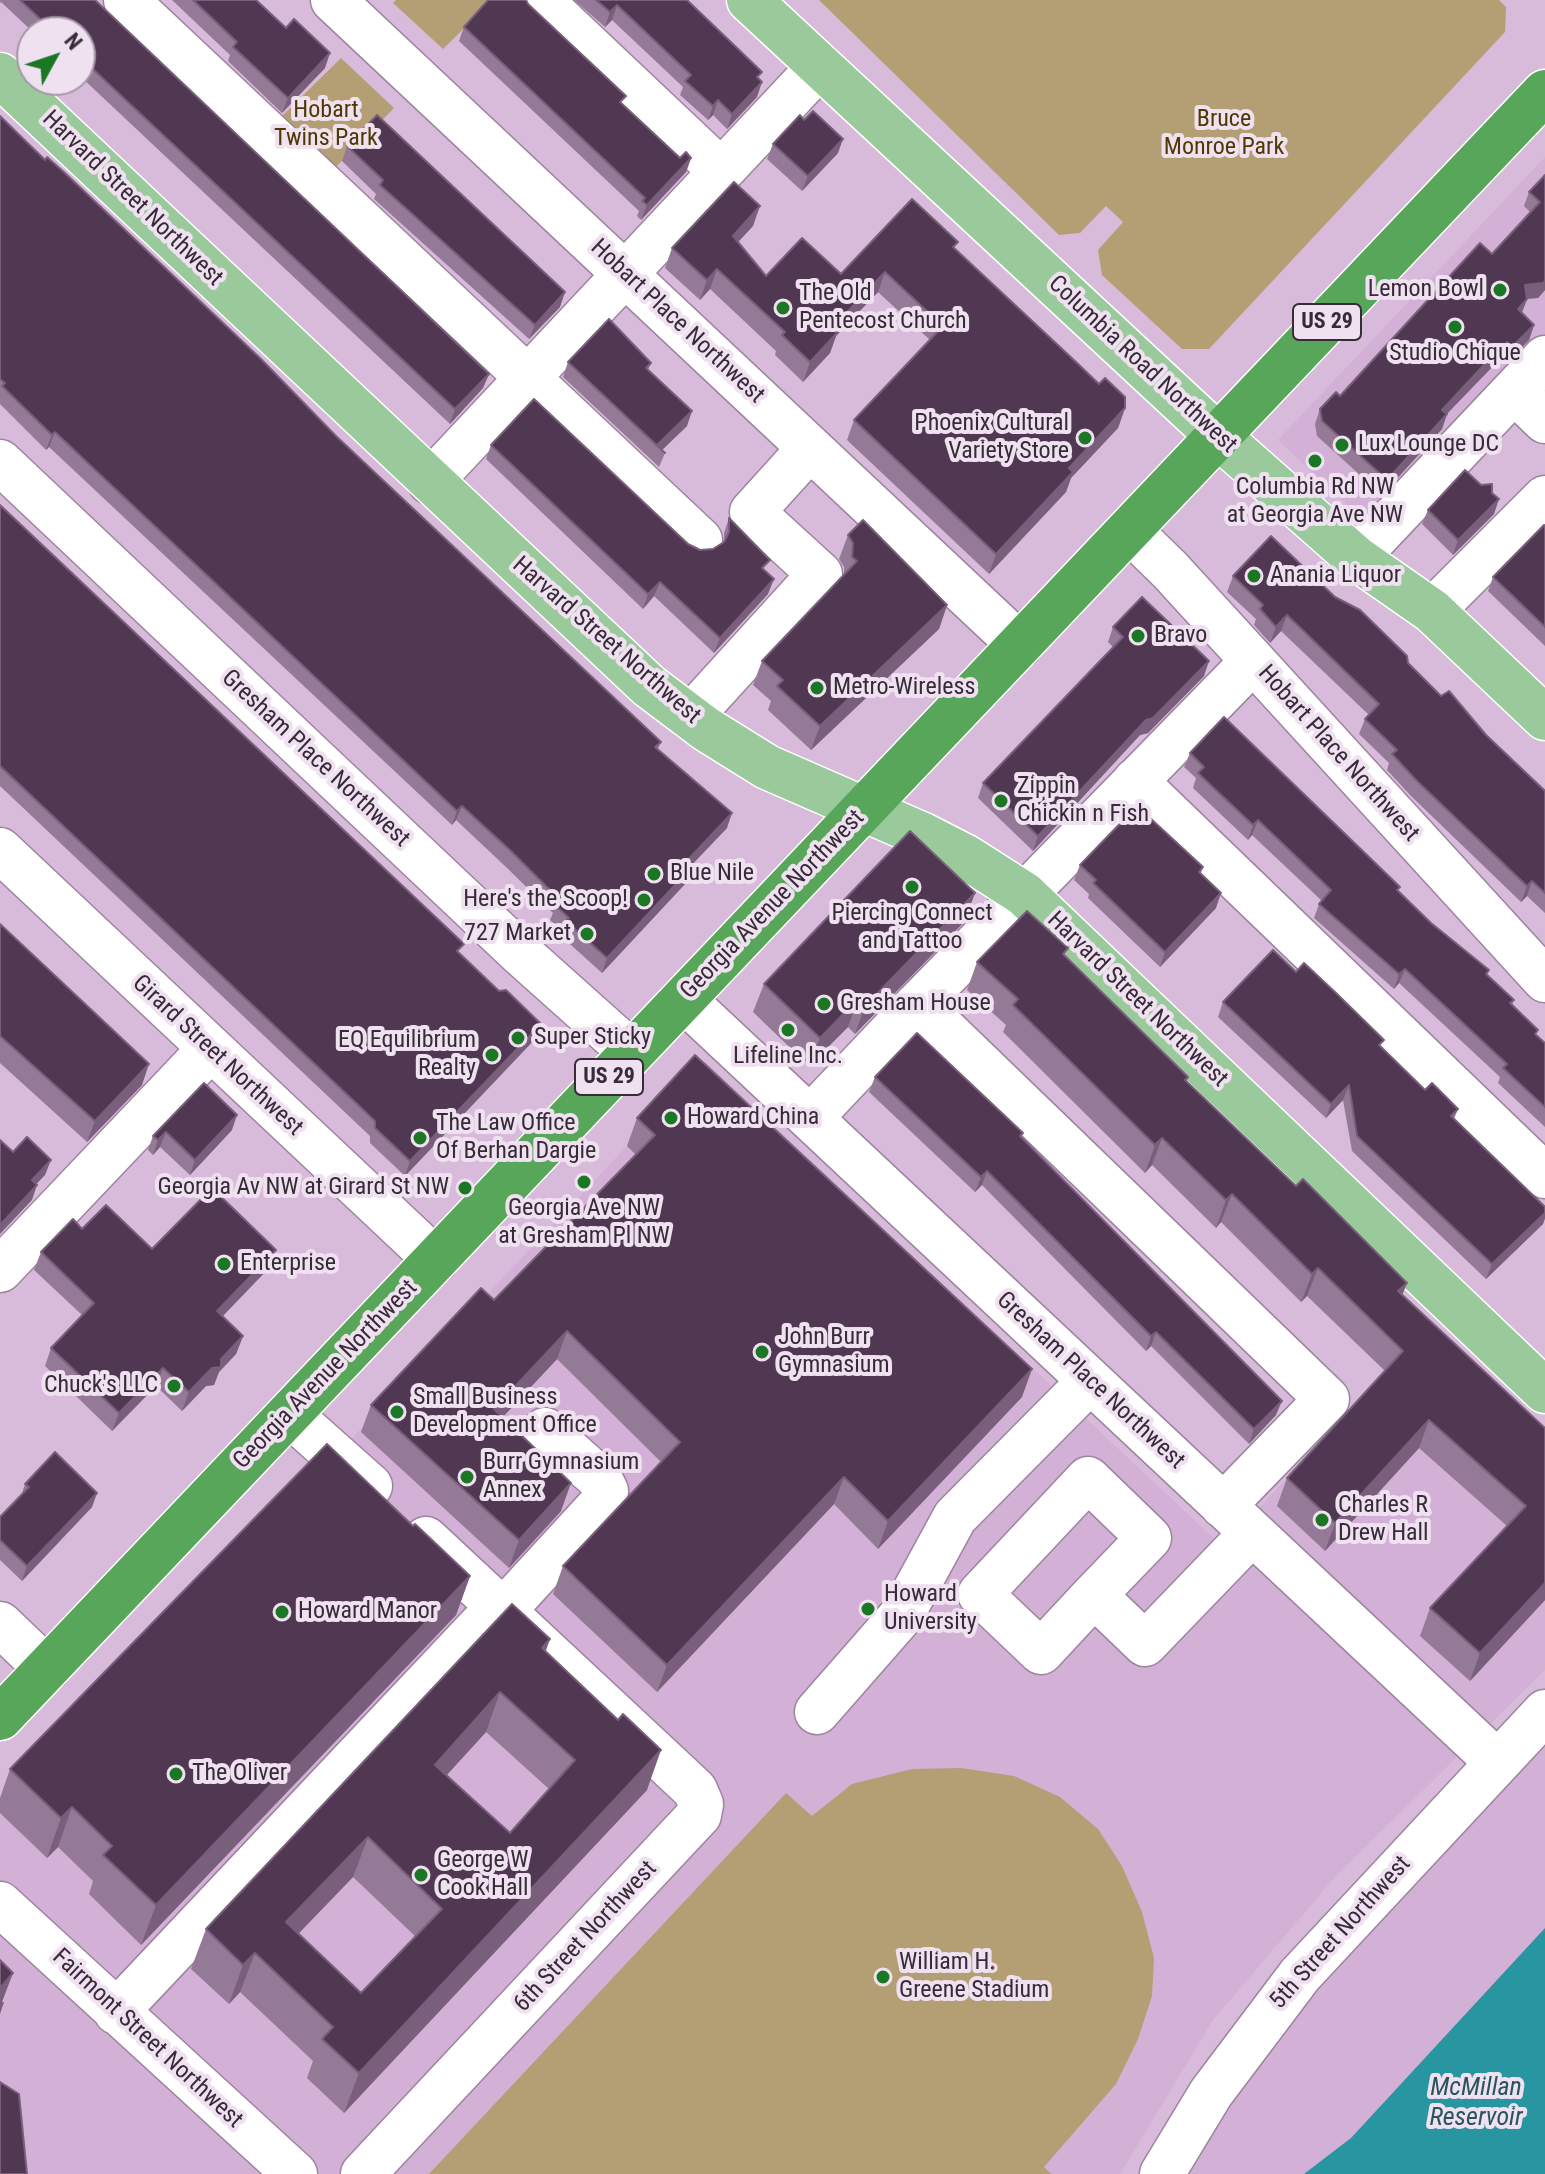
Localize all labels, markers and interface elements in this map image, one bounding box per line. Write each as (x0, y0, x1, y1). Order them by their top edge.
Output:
north arrow (16, 16, 96, 96)
text: N (59, 28, 87, 55)
park label: Hobart Twins Park (274, 97, 378, 153)
street label: Harvard Street Northwest (36, 105, 228, 293)
park label: Bruce Monroe Park (1164, 106, 1284, 162)
street label: Hobart Place Northwest (584, 234, 770, 410)
street label: Columbia Road Northwest (1042, 270, 1242, 460)
place label: Lemon Bowl (1368, 276, 1484, 304)
place label: The Old Pentecost Church (799, 280, 967, 336)
marker: Lemon Bowl (1491, 281, 1509, 299)
marker: The Old Pentecost Church (774, 299, 792, 317)
road number: US 29 (1293, 304, 1361, 340)
marker: Studio Chique (1446, 318, 1464, 336)
place label: Studio Chique (1389, 340, 1521, 368)
place label: Phoenix Cultural Variety Store (914, 410, 1069, 466)
marker: Phoenix Cultural Variety Store (1076, 429, 1094, 447)
place label: Lux Lounge DC (1358, 431, 1499, 459)
marker: Lux Lounge DC (1333, 436, 1351, 454)
marker: Columbia Rd NW at Georgia Ave NW (1306, 452, 1324, 470)
place label: Columbia Rd NW at Georgia Ave NW (1227, 474, 1403, 530)
street label: Harvard Street Northwest (506, 551, 706, 731)
place label: Anania Liquor (1270, 562, 1401, 590)
marker: Anania Liquor (1245, 567, 1263, 585)
place label: Bravo (1154, 622, 1207, 650)
marker: Bravo (1129, 627, 1147, 645)
street label: Hobart Place Northwest (1251, 660, 1425, 848)
street label: Gresham Place Northwest (215, 664, 415, 854)
place label: Metro-Wireless (833, 674, 975, 702)
marker: Metro-Wireless (808, 679, 826, 697)
place label: Zippin Chickin n Fish (1017, 773, 1149, 829)
marker: Zippin Chickin n Fish (992, 792, 1010, 810)
street label: Georgia Avenue Northwest (675, 804, 871, 1006)
place label: Blue Nile (670, 860, 754, 888)
marker: Blue Nile (645, 865, 663, 883)
marker: Piercing Connect and Tattoo (903, 878, 921, 896)
place label: Here's the Scoop! (463, 886, 628, 914)
marker: Here's the Scoop! (635, 891, 653, 909)
place label: Piercing Connect and Tattoo (831, 900, 993, 956)
street label: Harvard Street Northwest (1041, 906, 1233, 1094)
place label: 727 Market (464, 920, 571, 948)
marker: 727 Market (578, 925, 596, 943)
street label: Girard Street Northwest (126, 970, 308, 1142)
place label: Gresham House (840, 990, 991, 1018)
marker: Gresham House (815, 995, 833, 1013)
marker: Lifeline Inc. (779, 1021, 797, 1039)
place label: Super Sticky (534, 1024, 651, 1052)
place label: EQ Equilibrium Realty (338, 1027, 476, 1083)
marker: Super Sticky (509, 1029, 527, 1047)
place label: Lifeline Inc. (733, 1043, 843, 1071)
marker: EQ Equilibrium Realty (483, 1046, 501, 1064)
road number: US 29 (575, 1059, 643, 1095)
place label: Howard China (687, 1104, 819, 1132)
marker: Howard China (662, 1109, 680, 1127)
place label: The Law Office Of Berhan Dargie (436, 1110, 596, 1166)
marker: The Law Office Of Berhan Dargie (411, 1129, 429, 1147)
marker: Georgia Ave NW at Gresham Pl NW (575, 1173, 593, 1191)
place label: Georgia Av NW at Girard St NW (158, 1174, 449, 1202)
marker: Georgia Av NW at Girard St NW (456, 1179, 474, 1197)
place label: Georgia Ave NW at Gresham Pl NW (498, 1195, 670, 1251)
place label: Enterprise (240, 1250, 336, 1278)
marker: Enterprise (215, 1255, 233, 1273)
street label: Georgia Avenue Northwest (228, 1274, 424, 1476)
street label: Gresham Place Northwest (990, 1286, 1190, 1476)
place label: John Burr Gymnasium (778, 1324, 889, 1380)
marker: John Burr Gymnasium (753, 1343, 771, 1361)
place label: Chuck's LLC (44, 1372, 158, 1400)
marker: Chuck's LLC (165, 1377, 183, 1395)
place label: Small Business Development Office (413, 1384, 597, 1440)
marker: Small Business Development Office (388, 1403, 406, 1421)
place label: Burr Gymnasium Annex (483, 1449, 639, 1505)
marker: Burr Gymnasium Annex (458, 1468, 476, 1486)
place label: Charles R Drew Hall (1338, 1492, 1429, 1548)
marker: Charles R Drew Hall (1313, 1511, 1331, 1529)
place label: Howard University (884, 1581, 977, 1637)
place label: Howard Manor (298, 1598, 437, 1626)
marker: Howard University (859, 1600, 877, 1618)
marker: Howard Manor (273, 1603, 291, 1621)
place label: The Oliver (192, 1760, 287, 1788)
marker: The Oliver (167, 1765, 185, 1783)
place label: George W Cook Hall (437, 1847, 528, 1903)
street label: 5th Street Northwest (1265, 1850, 1417, 2016)
street label: 6th Street Northwest (509, 1855, 663, 2019)
marker: George W Cook Hall (412, 1866, 430, 1884)
street label: Fairmont Street Northwest (46, 1943, 248, 2135)
place label: William H. Greene Stadium (899, 1949, 1049, 2005)
marker: William H. Greene Stadium (874, 1968, 892, 1986)
water label: McMillan Reservoir (1429, 2072, 1523, 2134)

